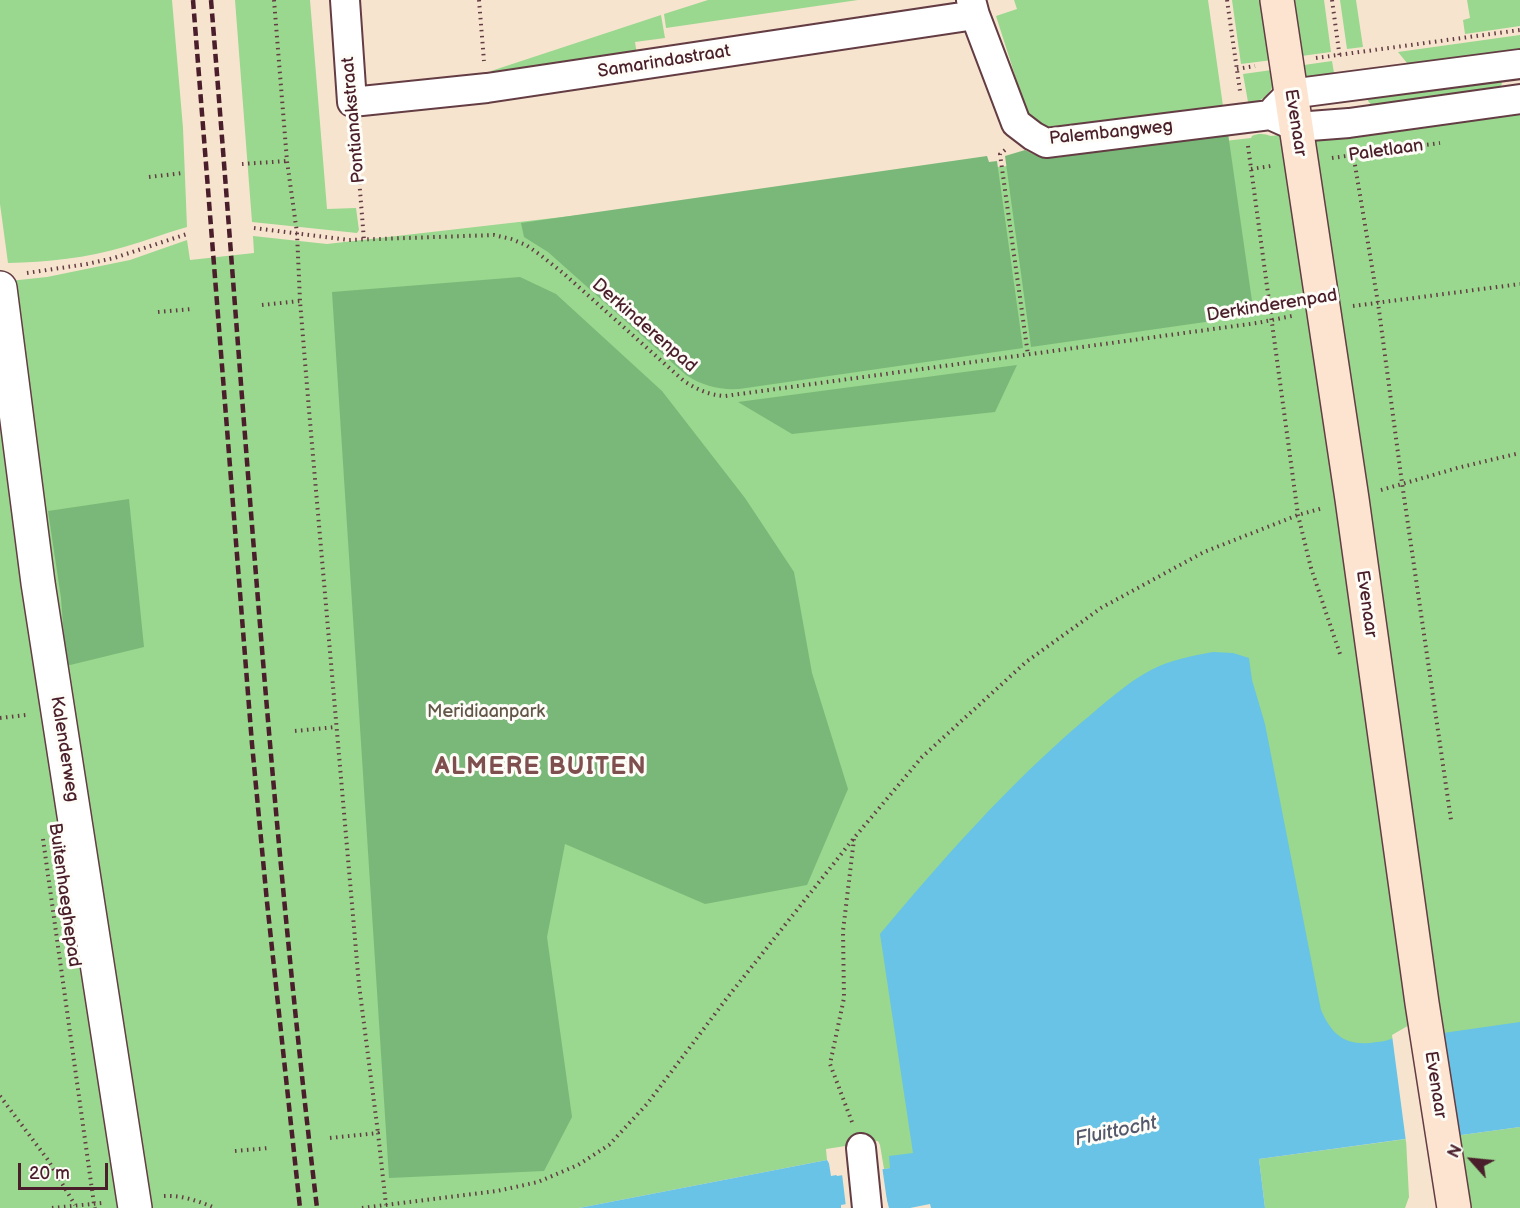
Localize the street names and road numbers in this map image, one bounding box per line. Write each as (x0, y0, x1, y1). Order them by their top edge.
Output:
street label: Samarindastraat (596, 41, 732, 83)
street label: Pontianakstraat (338, 56, 370, 184)
street label: Evenaar (1279, 88, 1311, 158)
street label: Palembangweg (1048, 116, 1174, 150)
street label: Paletlaan (1347, 135, 1425, 167)
street label: Derkinderenpad (587, 275, 701, 377)
street label: Derkinderenpad (1205, 285, 1339, 327)
street label: Evenaar (1351, 569, 1381, 639)
street label: Kalenderweg (45, 695, 83, 803)
street label: Buitenhaeghepad (43, 822, 85, 968)
street label: Evenaar (1419, 1050, 1451, 1120)

